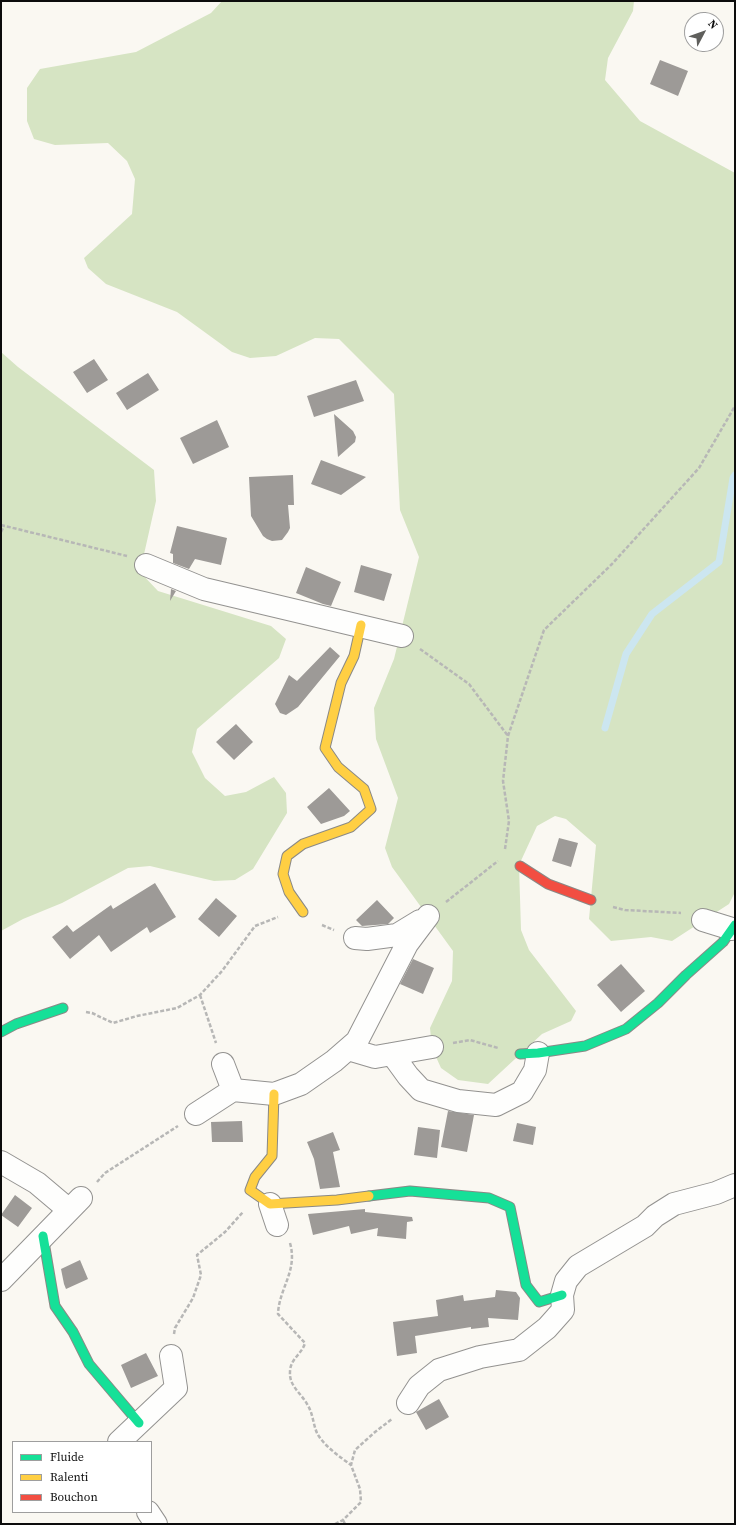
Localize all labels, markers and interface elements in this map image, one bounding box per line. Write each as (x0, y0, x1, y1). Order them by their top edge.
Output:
north arrow (684, 12, 724, 52)
text: N (704, 17, 721, 32)
legend (12, 1441, 152, 1513)
text: Fluide (50, 1449, 84, 1465)
text: Ralenti (50, 1469, 88, 1485)
text: Bouchon (50, 1489, 98, 1505)

